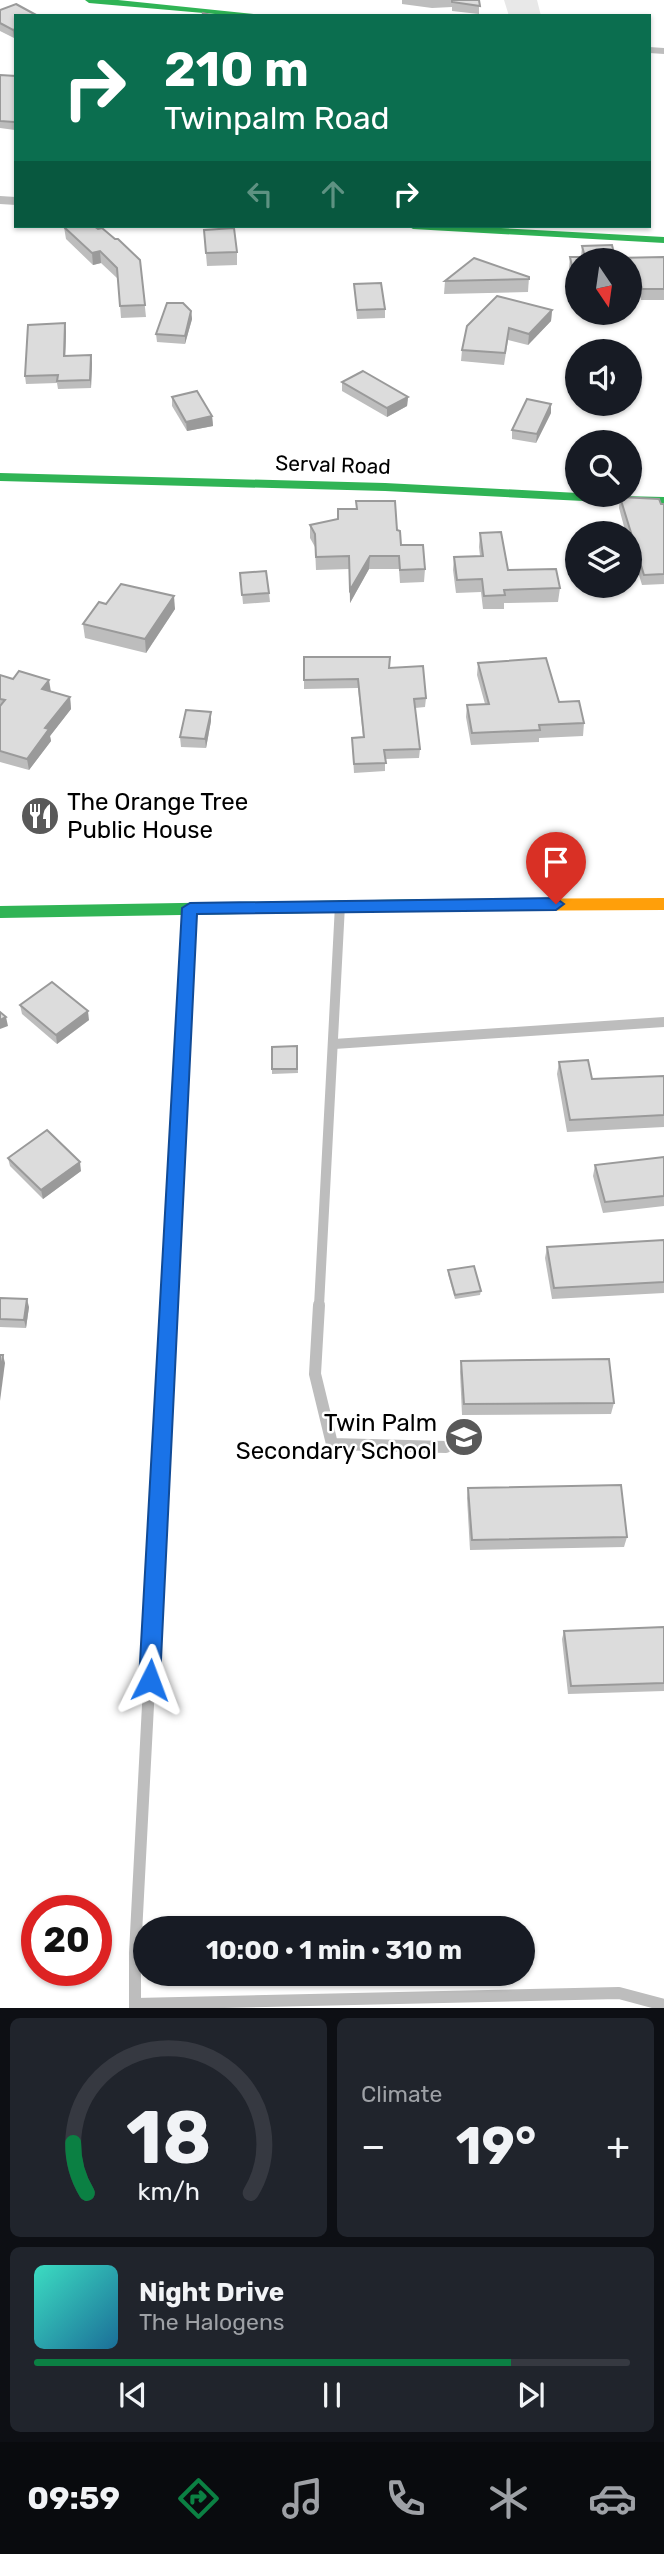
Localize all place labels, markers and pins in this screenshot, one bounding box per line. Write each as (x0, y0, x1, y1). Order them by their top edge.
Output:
place label: The Orange Tree Public House (67, 788, 248, 844)
restaurant icon: The Orange Tree Public House (19, 795, 61, 837)
pin (526, 832, 586, 904)
place label: Twin Palm Secondary School (236, 1409, 437, 1465)
school or university icon: Twin Palm Secondary School (443, 1416, 485, 1458)

